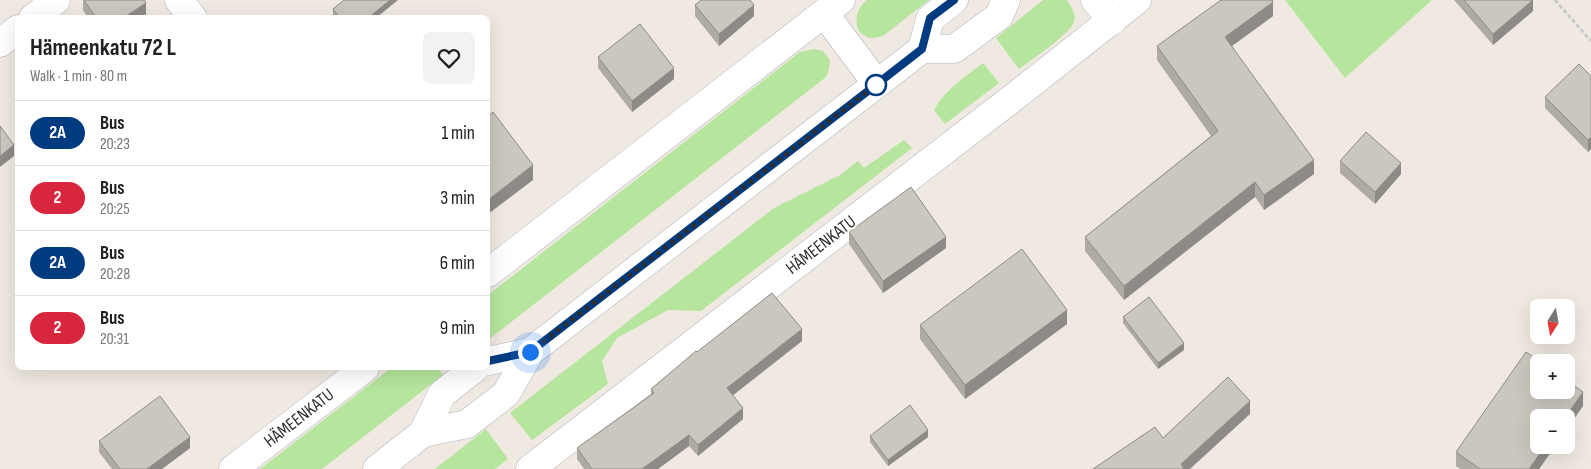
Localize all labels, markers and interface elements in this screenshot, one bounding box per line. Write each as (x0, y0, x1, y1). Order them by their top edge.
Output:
button: heart (423, 32, 475, 84)
text: Hämeenkatu 72 L (30, 33, 176, 62)
text: Walk · 1 min · 80 m (30, 67, 127, 86)
unlabelled marker (865, 74, 887, 96)
text: Bus (100, 112, 125, 135)
text: 2A (49, 122, 66, 143)
text: 1 min (441, 122, 475, 145)
text: 20:23 (100, 135, 130, 154)
text: Bus (100, 177, 125, 200)
text: 2 (54, 187, 61, 208)
text: 3 min (440, 187, 475, 210)
text: 20:25 (100, 200, 130, 219)
street label: HÄMEENKATU (782, 211, 860, 279)
text: Bus (100, 242, 125, 265)
text: 2A (49, 252, 66, 273)
text: 6 min (440, 252, 475, 275)
text: 20:28 (100, 265, 130, 284)
north arrow (1530, 299, 1575, 344)
map controls (1530, 299, 1575, 454)
text: Bus (100, 307, 125, 330)
text: 2 (54, 317, 61, 338)
text: 9 min (440, 317, 475, 340)
text: 20:31 (100, 330, 129, 349)
your location (518, 340, 543, 365)
button: + (1530, 354, 1575, 399)
street label: HÄMEENKATU (260, 384, 338, 452)
button: − (1530, 409, 1575, 454)

